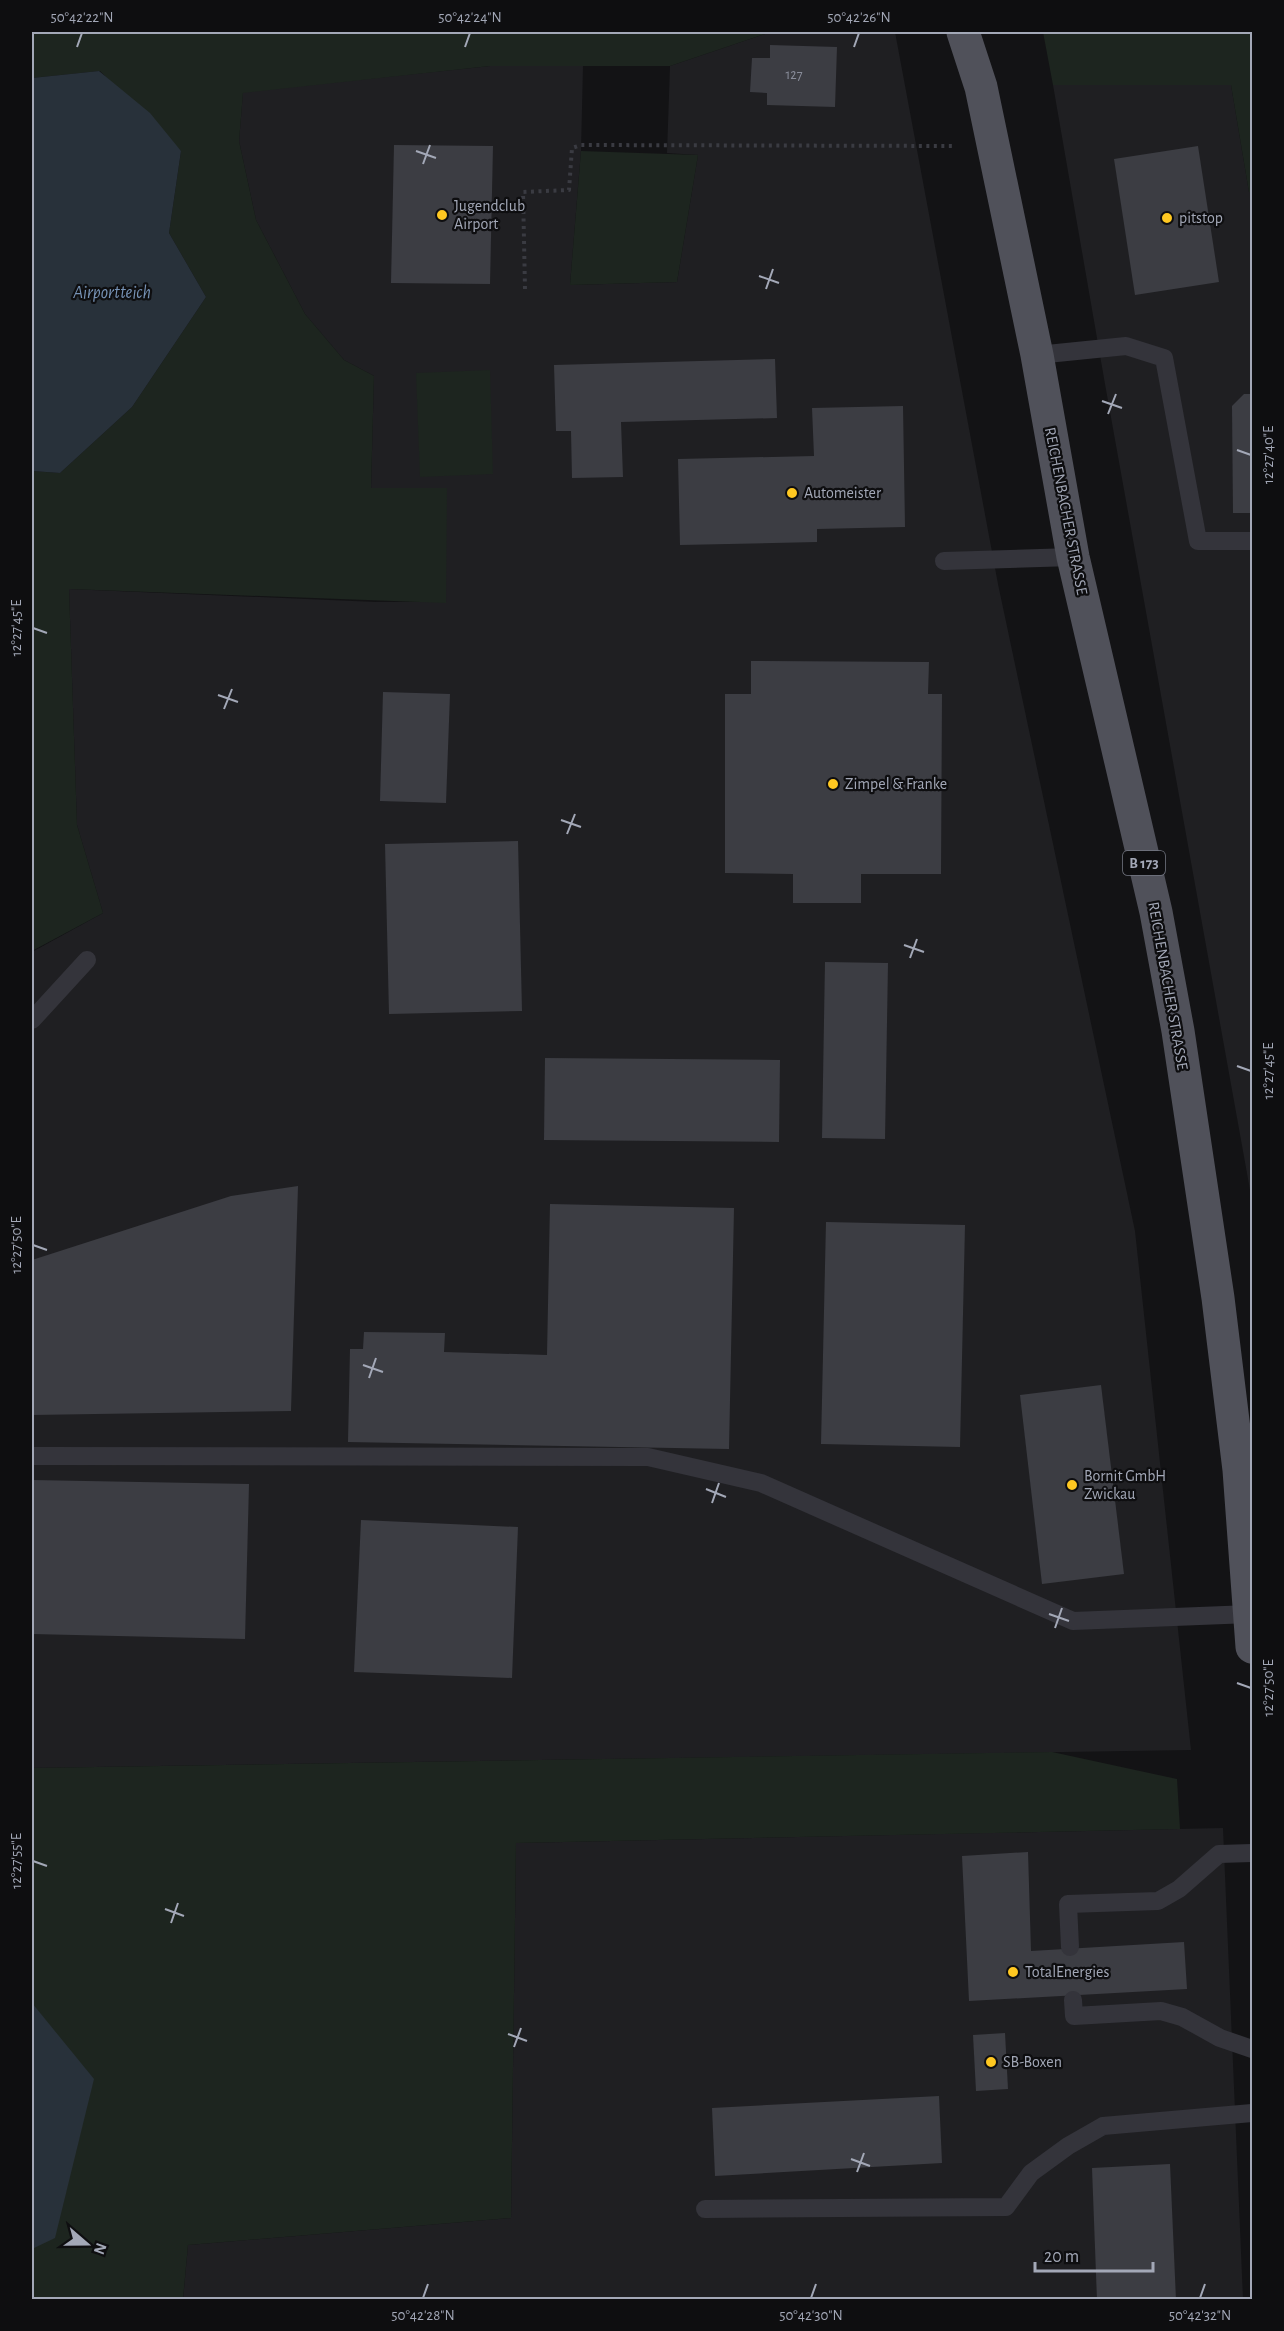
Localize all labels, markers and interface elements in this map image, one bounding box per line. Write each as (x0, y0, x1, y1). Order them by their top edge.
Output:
text: 50°42'22"N (50, 10, 114, 25)
text: 50°42'24"N (438, 10, 502, 25)
text: 50°42'26"N (827, 10, 891, 25)
house number: 127 (785, 68, 803, 82)
place label: Jugendclub Airport (454, 198, 525, 232)
marker: Jugendclub Airport (435, 208, 449, 222)
place label: pitstop (1179, 210, 1223, 226)
marker: pitstop (1160, 211, 1174, 225)
water label: Airportteich (72, 284, 151, 302)
street label: REICHENBACHER STRASSE (1042, 426, 1090, 597)
text: 12°27'40"E (1261, 426, 1276, 484)
place label: Automeister (804, 485, 882, 501)
marker: Automeister (785, 486, 799, 500)
text: 12°27'45"E (9, 600, 24, 656)
place label: Zimpel & Franke (845, 776, 947, 792)
marker: Zimpel & Franke (826, 777, 840, 791)
road number: B 173 (1123, 851, 1165, 875)
street label: REICHENBACHER STRASSE (1145, 901, 1191, 1072)
text: 12°27'45"E (1261, 1043, 1276, 1099)
text: 12°27'50"E (9, 1216, 24, 1274)
place label: Bornit GmbH Zwickau (1084, 1468, 1166, 1502)
marker: Bornit GmbH Zwickau (1065, 1478, 1079, 1492)
text: 12°27'50"E (1261, 1659, 1276, 1717)
text: 12°27'55"E (9, 1833, 24, 1889)
place label: TotalEnergies (1025, 1964, 1109, 1980)
marker: TotalEnergies (1006, 1965, 1020, 1979)
place label: SB-Boxen (1003, 2054, 1062, 2070)
marker: SB-Boxen (984, 2055, 998, 2069)
north arrow (57, 2214, 117, 2274)
scale bar (1035, 2235, 1154, 2273)
text: N (91, 2241, 110, 2257)
text: 20 m (1044, 2248, 1079, 2266)
text: 50°42'28"N (391, 2308, 455, 2323)
text: 50°42'30"N (779, 2308, 843, 2323)
text: 50°42'32"N (1169, 2308, 1231, 2323)

